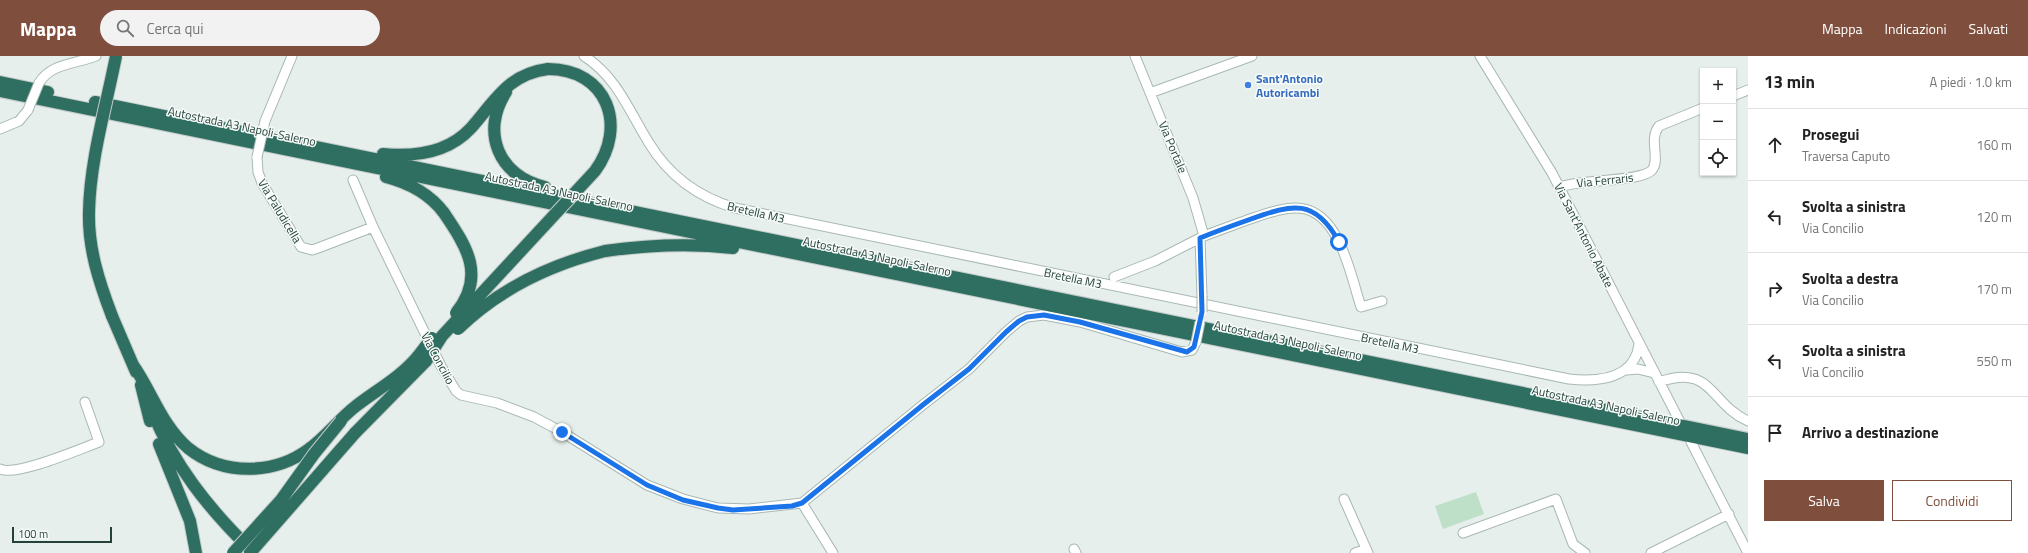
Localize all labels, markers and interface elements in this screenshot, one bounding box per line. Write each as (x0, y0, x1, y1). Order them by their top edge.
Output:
search box (100, 10, 380, 46)
text: Mappa (20, 14, 76, 43)
icon: search (114, 17, 136, 39)
text: Cerca qui (146, 17, 204, 40)
text: Mappa (1822, 18, 1863, 39)
text: Indicazioni (1885, 18, 1947, 39)
text: Salvati (1969, 18, 2008, 39)
map controls (1700, 68, 1736, 176)
button: + (1700, 68, 1736, 104)
place label: Sant'Antonio Autoricambi (1256, 69, 1323, 102)
text: 13 min (1764, 69, 1815, 95)
text: A piedi · 1.0 km (1930, 72, 2012, 92)
marker: Sant'Antonio Autoricambi (1243, 80, 1253, 90)
street label: Autostrada A3 Napoli-Salerno (166, 101, 318, 151)
button: − (1700, 104, 1736, 140)
street label: Via Portale (1154, 118, 1192, 176)
text: Prosegui (1802, 123, 1859, 146)
icon: ahead (1764, 134, 1786, 156)
text: 160 m (1976, 135, 2012, 155)
button: locate (1700, 140, 1736, 176)
text: Traversa Caputo (1802, 146, 1890, 166)
street label: Autostrada A3 Napoli-Salerno (483, 166, 635, 216)
street label: Via Ferraris (1576, 168, 1635, 192)
street label: Via Paludicella (253, 175, 307, 247)
street label: Via Sant'Antonio Abate (1549, 179, 1619, 291)
text: Svolta a sinistra (1802, 195, 1906, 218)
street label: Bretella M3 (725, 196, 787, 228)
icon: left (1764, 206, 1786, 228)
text: 120 m (1976, 207, 2012, 227)
text: Via Concilio (1802, 218, 1864, 238)
street label: Autostrada A3 Napoli-Salerno (801, 231, 953, 281)
route start (1330, 233, 1348, 251)
street label: Bretella M3 (1042, 263, 1104, 293)
text: Svolta a destra (1802, 267, 1899, 290)
icon: right (1764, 278, 1786, 300)
text: 170 m (1976, 279, 2012, 299)
text: Via Concilio (1802, 290, 1864, 310)
street label: Autostrada A3 Napoli-Salerno (1212, 315, 1364, 365)
street label: Via Concilio (416, 328, 460, 388)
street label: Bretella M3 (1359, 328, 1421, 358)
text: Svolta a sinistra (1802, 339, 1906, 362)
icon: left (1764, 350, 1786, 372)
text: 550 m (1976, 351, 2012, 371)
text: Via Concilio (1802, 362, 1864, 382)
street label: Autostrada A3 Napoli-Salerno (1530, 380, 1682, 430)
text: Arrivo a destinazione (1802, 421, 1939, 444)
icon: arrive (1764, 422, 1786, 444)
route end (553, 423, 571, 441)
button: Salva (1764, 480, 1884, 521)
button: Condividi (1892, 480, 2012, 521)
scale bar (12, 525, 112, 544)
text: 100 m (18, 526, 48, 542)

